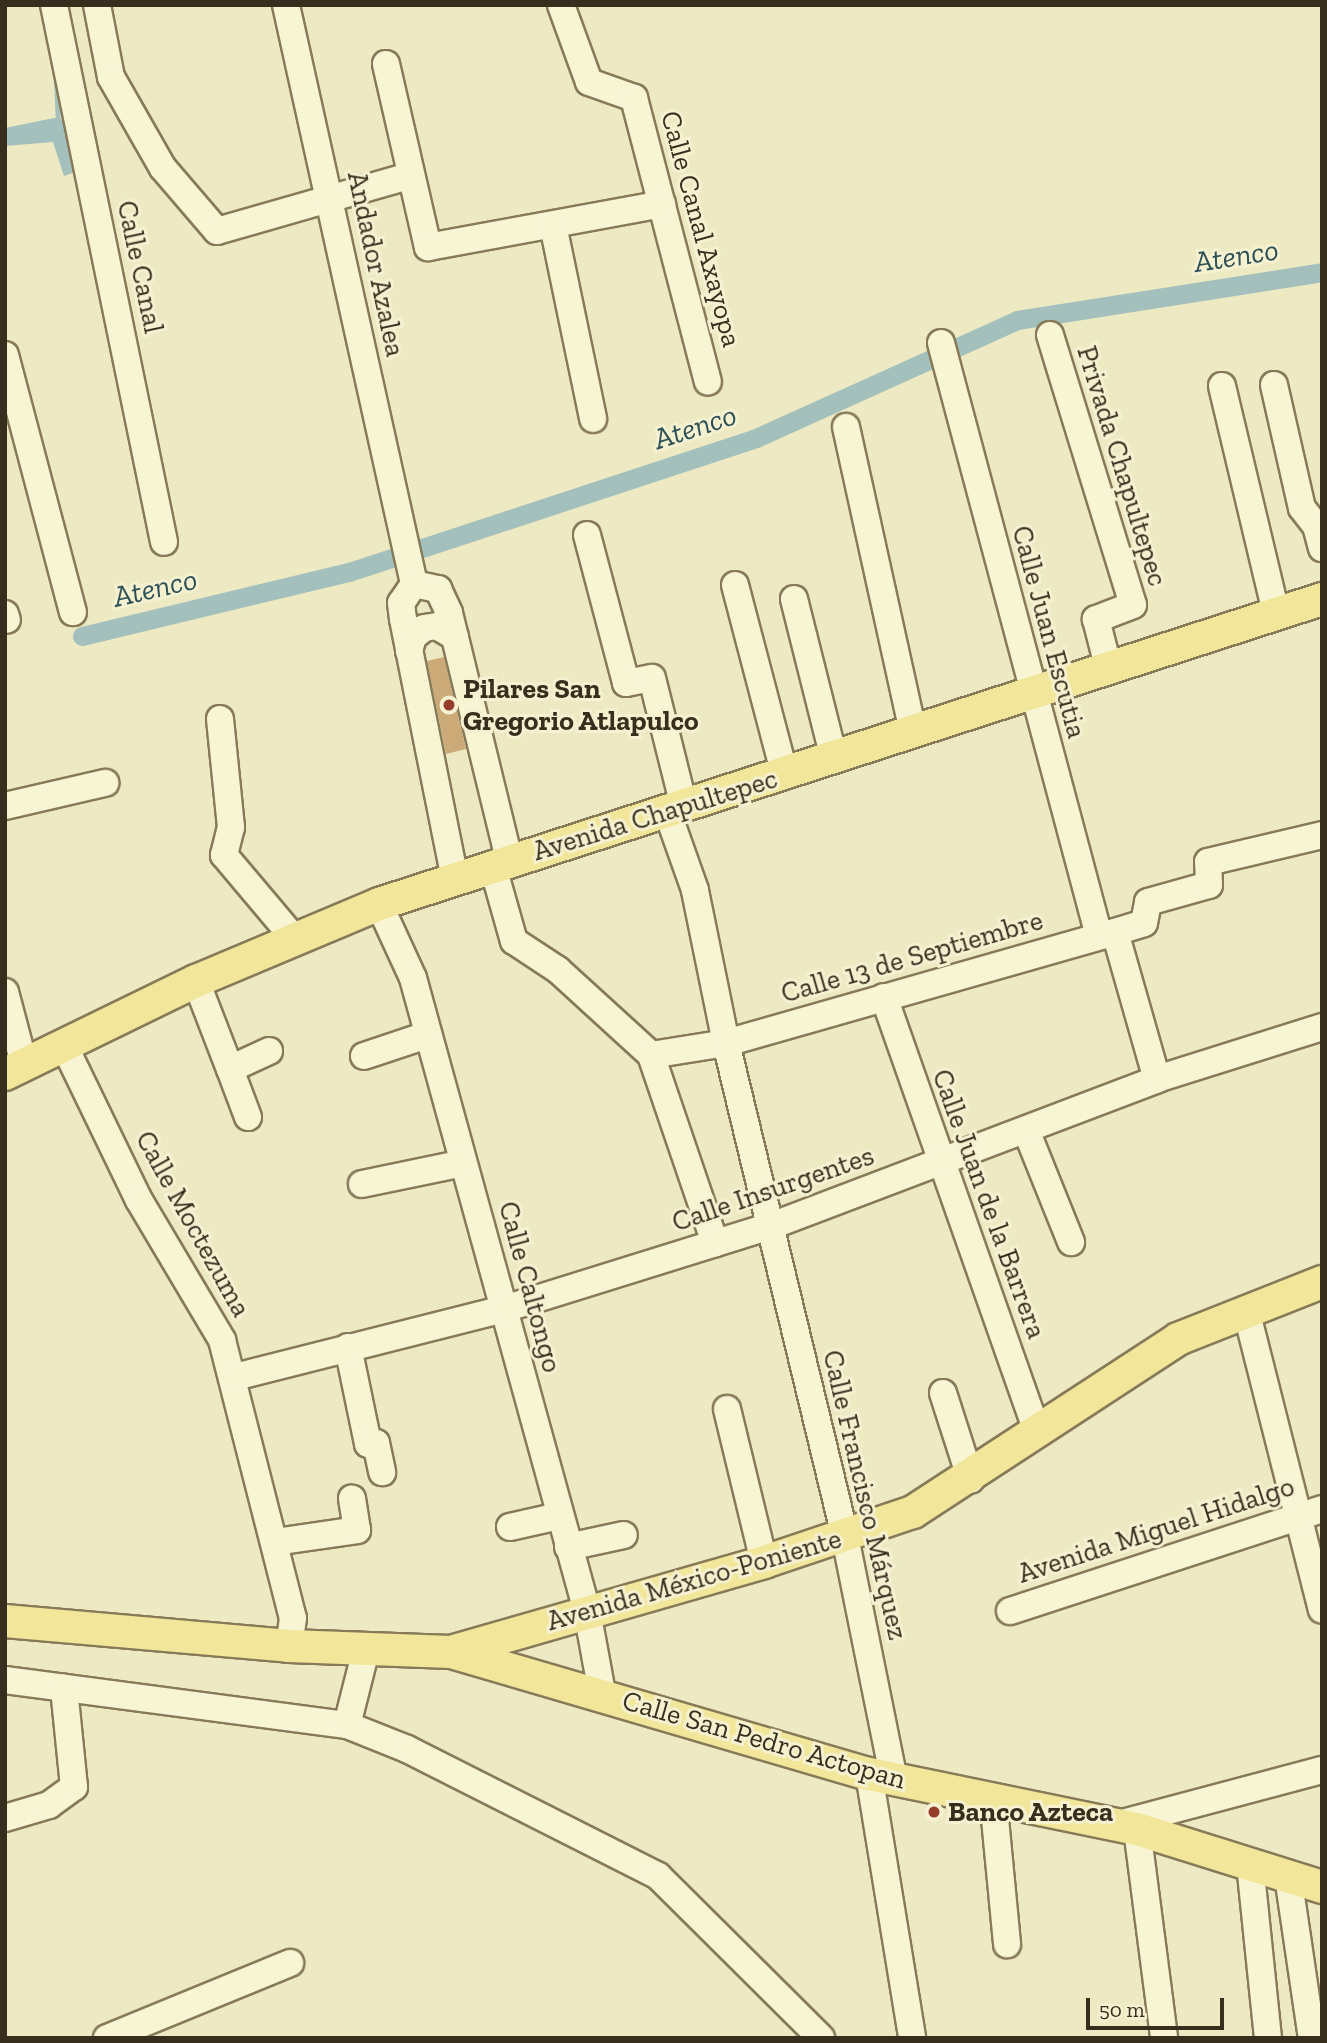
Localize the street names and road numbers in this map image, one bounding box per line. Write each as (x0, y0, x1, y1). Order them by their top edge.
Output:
street label: Calle Canal Axayopa (653, 107, 749, 351)
street label: Andador Azalea (340, 168, 412, 360)
street label: Calle Canal (110, 198, 170, 336)
street label: Privada Chapultepec (1070, 342, 1174, 590)
street label: Calle Juan Escutia (1004, 522, 1094, 742)
street label: Avenida Chapultepec (529, 762, 781, 868)
street label: Calle 13 de Septiembre (777, 904, 1047, 1010)
street label: Calle Juan de la Barrera (925, 1065, 1053, 1343)
street label: Calle Moctezuma (128, 1125, 258, 1323)
street label: Calle Insurgentes (668, 1139, 878, 1239)
street label: Calle Caltongo (491, 1198, 569, 1376)
street label: Calle Francisco Márquez (815, 1347, 915, 1643)
street label: Avenida Miguel Hidalgo (1014, 1469, 1298, 1591)
street label: Avenida México-Poniente (543, 1522, 845, 1638)
street label: Calle San Pedro Actopan (618, 1683, 910, 1797)

